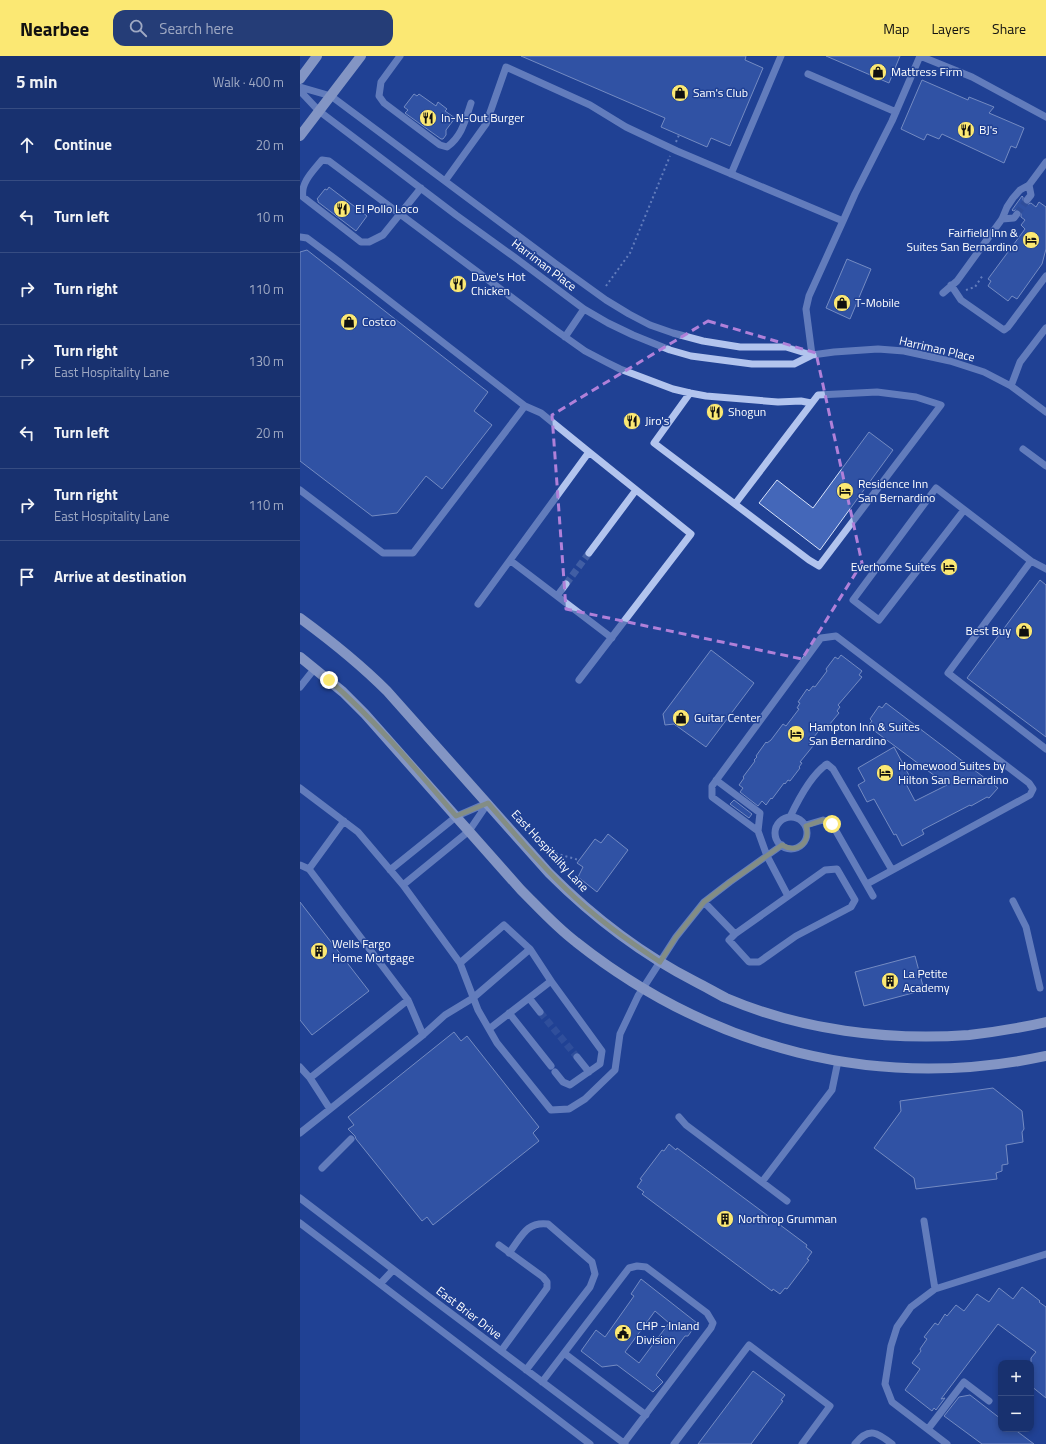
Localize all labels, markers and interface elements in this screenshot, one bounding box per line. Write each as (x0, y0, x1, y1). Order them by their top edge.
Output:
search box (113, 10, 393, 46)
text: Nearbee (20, 14, 89, 43)
icon: search (127, 17, 149, 39)
text: Search here (159, 17, 234, 40)
text: Map (883, 18, 909, 39)
text: Layers (931, 18, 970, 39)
text: Share (992, 18, 1026, 39)
shop icon: Mattress Firm (868, 62, 888, 82)
place label: Mattress Firm (891, 62, 963, 81)
text: 5 min (16, 69, 57, 95)
text: Walk · 400 m (213, 72, 284, 92)
shop icon: Sam's Club (670, 83, 690, 103)
place label: Sam's Club (693, 83, 748, 102)
restaurant icon: In-N-Out Burger (418, 108, 438, 128)
place label: In-N-Out Burger (441, 108, 524, 127)
restaurant icon: BJ's (956, 120, 976, 140)
place label: BJ's (979, 120, 998, 139)
text: Continue (54, 133, 112, 156)
icon: ahead (16, 134, 38, 156)
text: 20 m (256, 135, 284, 155)
restaurant icon: El Pollo Loco (332, 199, 352, 219)
place label: El Pollo Loco (355, 199, 419, 218)
text: Turn left (54, 205, 109, 228)
icon: left (16, 206, 38, 228)
text: 10 m (256, 207, 284, 227)
place label: Fairfield Inn & Suites San Bernardino (907, 223, 1019, 256)
hotel icon: Fairfield Inn & Suites San Bernardino (1021, 230, 1041, 250)
street label: Harriman Place (508, 234, 581, 295)
place label: Dave's Hot Chicken (471, 267, 526, 300)
restaurant icon: Dave's Hot Chicken (448, 274, 468, 294)
text: Turn right (54, 277, 118, 300)
icon: right (16, 278, 38, 300)
text: 110 m (248, 279, 284, 299)
shop icon: T-Mobile (832, 293, 852, 313)
place label: T-Mobile (855, 293, 900, 312)
shop icon: Costco (339, 312, 359, 332)
place label: Costco (362, 312, 396, 331)
street label: Harriman Place (897, 331, 977, 366)
text: Turn right (54, 339, 118, 362)
icon: right (16, 350, 38, 372)
text: 130 m (248, 351, 284, 371)
text: East Hospitality Lane (54, 362, 169, 382)
restaurant icon: Shogun (705, 402, 725, 422)
place label: Shogun (728, 402, 766, 421)
restaurant icon: Jiro's (622, 411, 642, 431)
place label: Jiro's (645, 411, 670, 430)
text: Turn left (54, 421, 109, 444)
icon: left (16, 422, 38, 444)
text: 20 m (256, 423, 284, 443)
place label: Residence Inn San Bernardino (858, 474, 935, 507)
hotel icon: Residence Inn San Bernardino (835, 481, 855, 501)
text: Turn right (54, 483, 118, 506)
icon: right (16, 494, 38, 516)
text: 110 m (248, 495, 284, 515)
text: East Hospitality Lane (54, 506, 169, 526)
place label: Everhome Suites (851, 557, 936, 576)
hotel icon: Everhome Suites (939, 557, 959, 577)
text: Arrive at destination (54, 565, 187, 588)
icon: arrive (16, 566, 38, 588)
place label: Best Buy (966, 621, 1011, 640)
shop icon: Best Buy (1014, 621, 1034, 641)
route end (320, 671, 338, 689)
shop icon: Guitar Center (671, 708, 691, 728)
place label: Guitar Center (694, 708, 761, 727)
place label: Hampton Inn & Suites San Bernardino (809, 717, 920, 750)
hotel icon: Hampton Inn & Suites San Bernardino (786, 724, 806, 744)
place label: Homewood Suites by Hilton San Bernardino (898, 756, 1009, 789)
hotel icon: Homewood Suites by Hilton San Bernardino (875, 763, 895, 783)
street label: East Hospitality Lane (507, 805, 594, 896)
route start (823, 815, 841, 833)
place label: Wells Fargo Home Mortgage (332, 934, 414, 967)
building icon: Wells Fargo Home Mortgage (309, 941, 329, 961)
place label: La Petite Academy (903, 964, 950, 997)
building icon: La Petite Academy (880, 971, 900, 991)
building icon: Northrop Grumman (715, 1209, 735, 1229)
place label: Northrop Grumman (738, 1209, 837, 1228)
street label: East Brier Drive (432, 1281, 506, 1344)
place label: CHP - Inland Division (636, 1316, 699, 1349)
public building icon: CHP - Inland Division (613, 1323, 633, 1343)
map controls (998, 1360, 1034, 1432)
button: + (998, 1360, 1034, 1396)
button: − (998, 1396, 1034, 1432)

